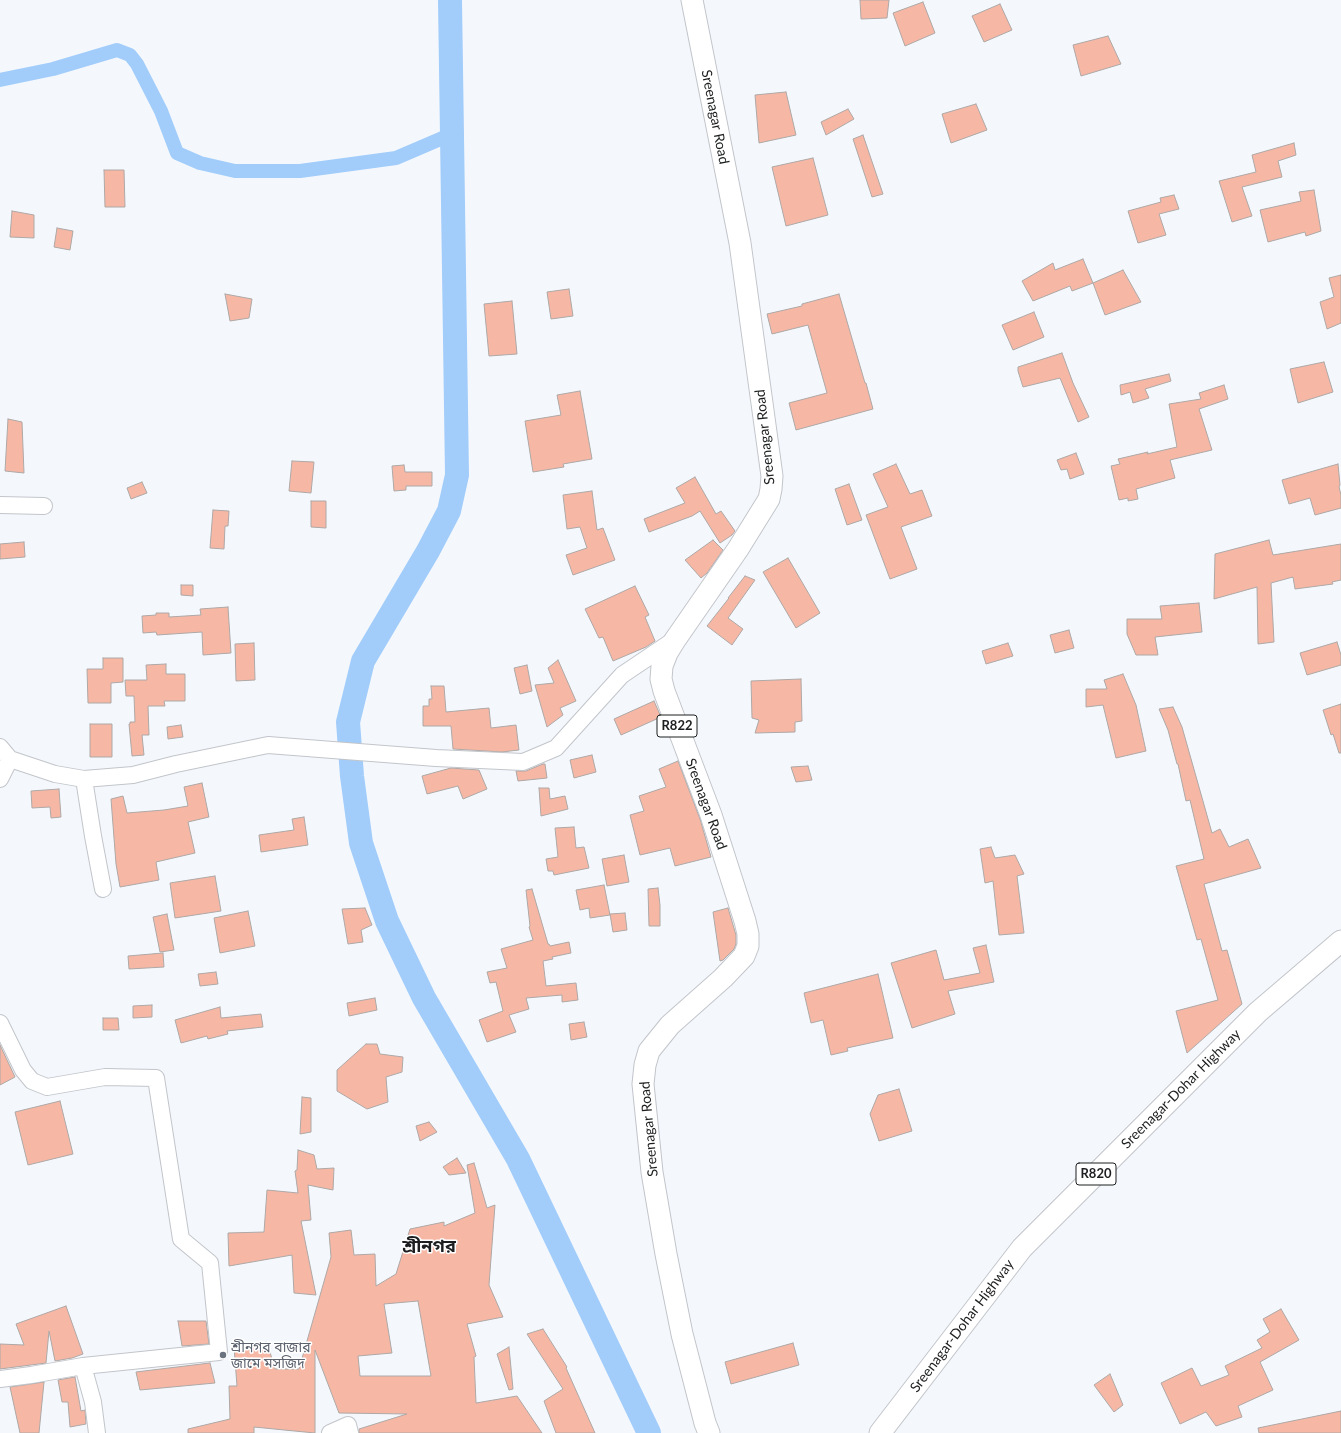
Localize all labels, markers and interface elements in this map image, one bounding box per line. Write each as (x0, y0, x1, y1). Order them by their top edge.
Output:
street label: Sreenagar Road (698, 68, 732, 166)
street label: Sreenagar Road (752, 388, 778, 486)
road number: R822 (657, 715, 697, 737)
street label: Sreenagar Road (682, 756, 730, 852)
street label: Sreenagar-Dohar Highway (1118, 1026, 1244, 1152)
street label: Sreenagar Road (636, 1081, 662, 1177)
road number: R820 (1076, 1163, 1116, 1185)
district label: শ্রীনগর (402, 1235, 456, 1257)
street label: Sreenagar-Dohar Highway (907, 1256, 1017, 1396)
place label: শ্রীনগর বাজার জামে মসজিদ (231, 1339, 310, 1372)
marker: শ্রীনগর বাজার জামে মসজিদ (218, 1350, 228, 1360)

